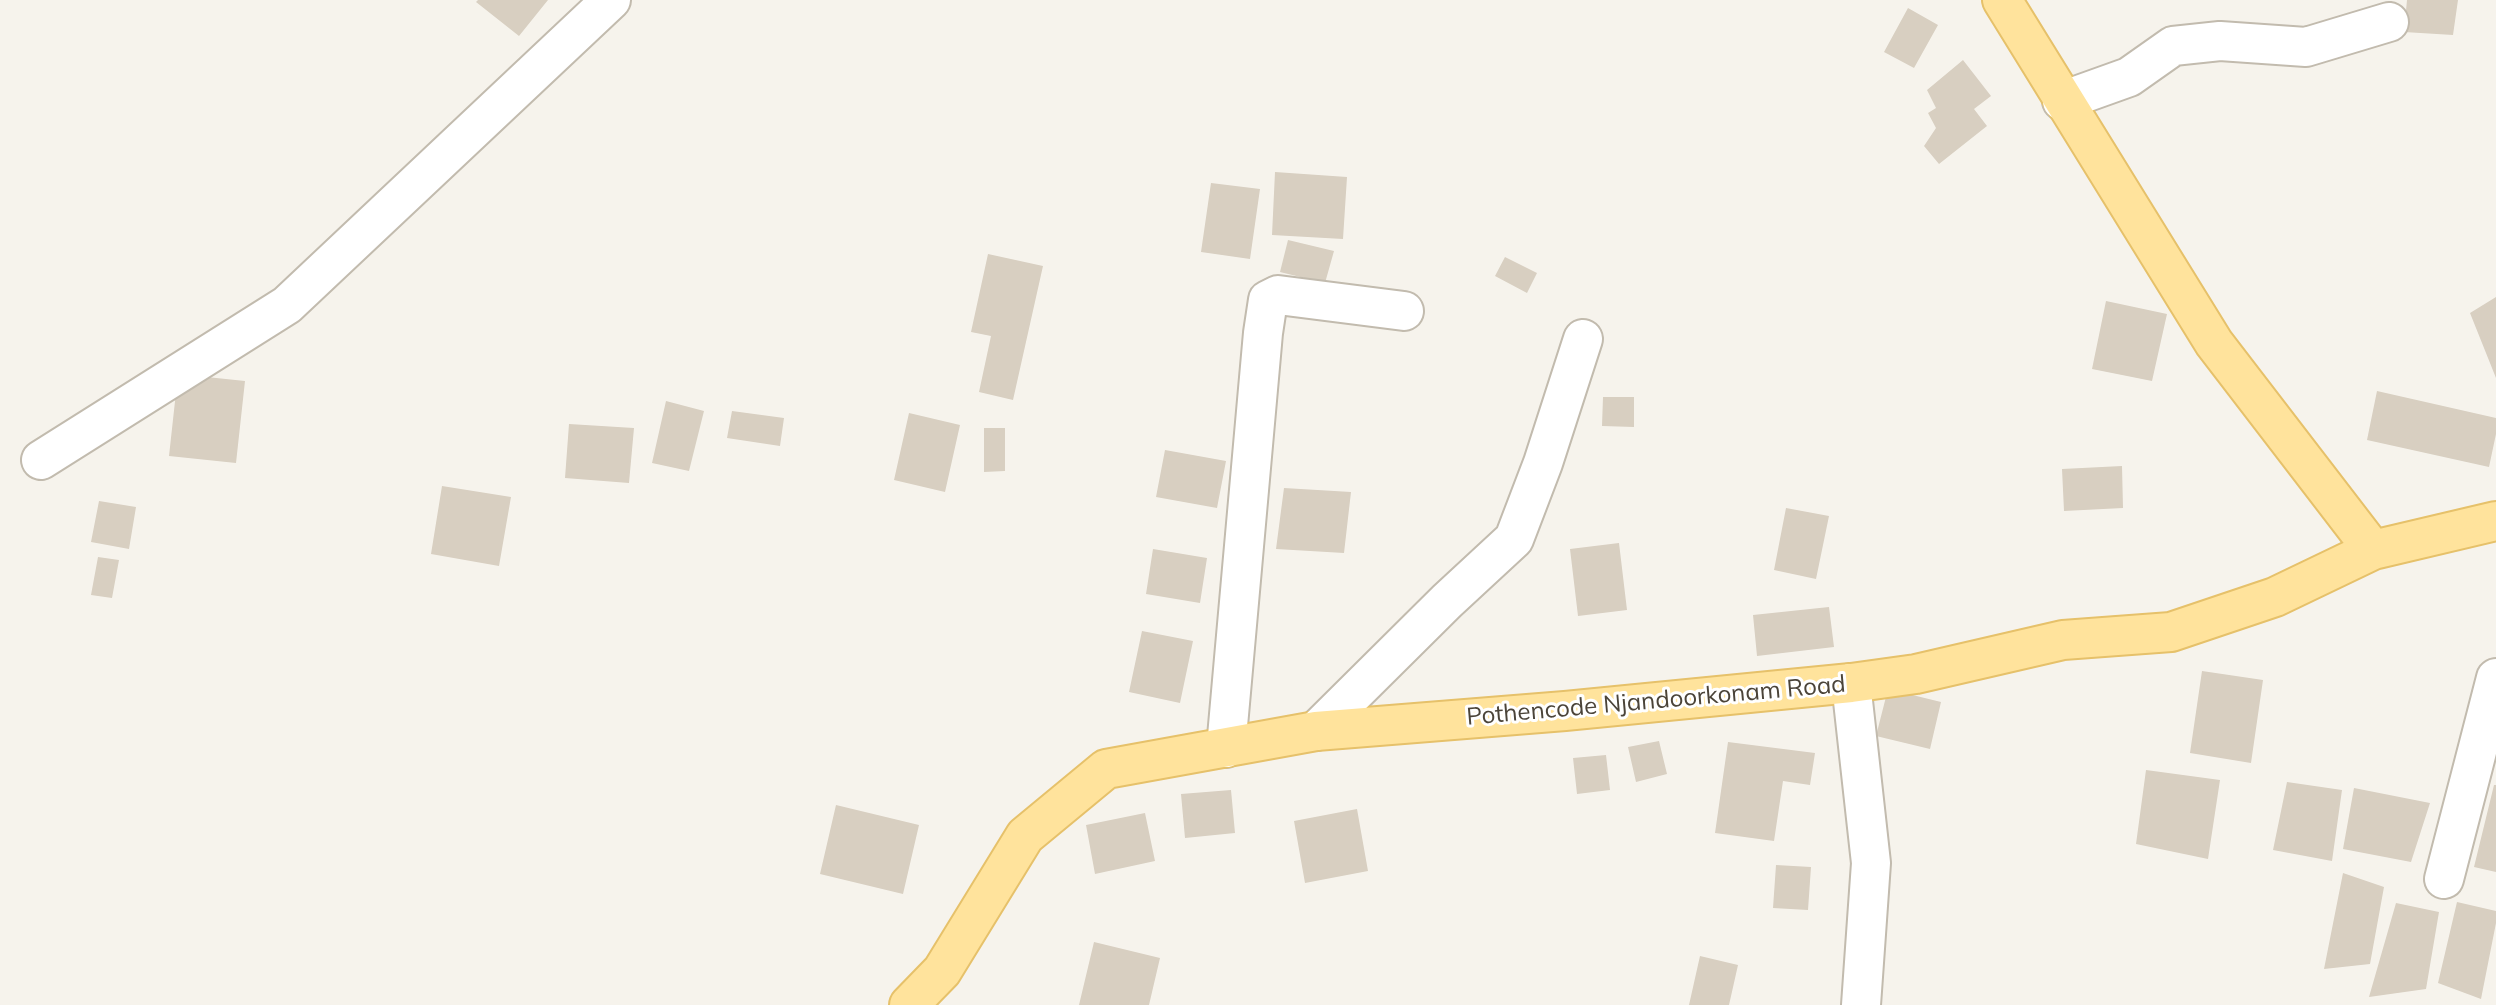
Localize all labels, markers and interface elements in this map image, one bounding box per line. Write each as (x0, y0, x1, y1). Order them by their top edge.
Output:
street label: Pothencode Njandoorkonam Road (1465, 670, 1847, 732)

